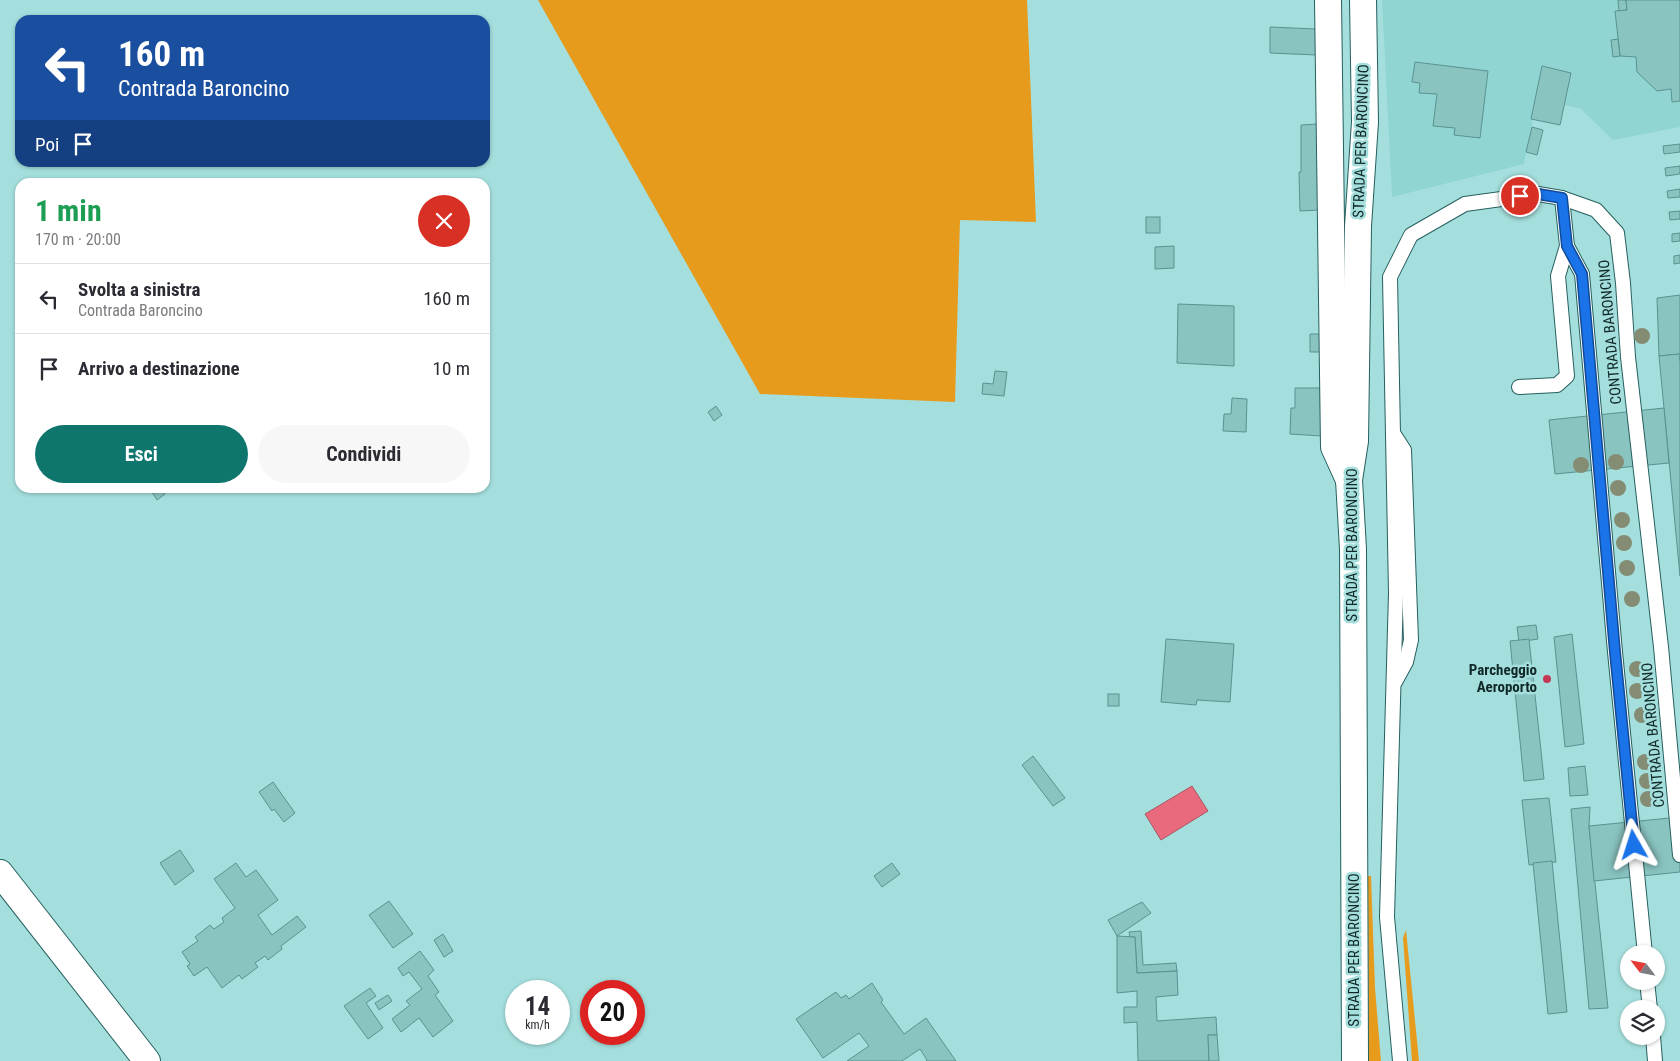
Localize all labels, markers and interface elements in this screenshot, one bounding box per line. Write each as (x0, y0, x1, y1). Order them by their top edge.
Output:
text: 160 m (118, 34, 205, 75)
icon: left (35, 35, 100, 100)
street label: STRADA PER BARONCINO (1349, 64, 1373, 218)
text: Contrada Baroncino (118, 76, 290, 101)
icon: arrive (69, 130, 97, 158)
text: Poi (35, 133, 59, 156)
pin (1499, 175, 1541, 217)
icon: arrive (1506, 182, 1534, 210)
text: 1 min (35, 193, 102, 228)
button: close (418, 195, 470, 247)
text: 170 m · 20:00 (35, 230, 121, 249)
street label: CONTRADA BARONCINO (1595, 259, 1625, 405)
text: Svolta a sinistra (78, 278, 200, 301)
icon: left (35, 285, 63, 313)
text: 160 m (423, 287, 470, 310)
text: Contrada Baroncino (78, 301, 203, 320)
icon: arrive (35, 355, 63, 383)
text: Arrivo a destinazione (78, 357, 240, 380)
text: 10 m (433, 357, 470, 380)
button: Esci (35, 425, 248, 483)
button: Condividi (258, 425, 470, 483)
street label: STRADA PER BARONCINO (1343, 468, 1361, 622)
place label: Parcheggio Aeroporto (1469, 661, 1537, 696)
street label: CONTRADA BARONCINO (1638, 662, 1668, 808)
marker: Parcheggio Aeroporto (1541, 673, 1553, 685)
position arrow (1607, 818, 1659, 870)
street label: STRADA PER BARONCINO (1345, 873, 1363, 1027)
north arrow (1620, 945, 1665, 990)
map controls (1620, 945, 1665, 1045)
speed limit sign: 20 (580, 980, 645, 1045)
text: 14 (525, 992, 550, 1021)
button: layers (1620, 1000, 1665, 1045)
text: km/h (525, 1018, 550, 1032)

